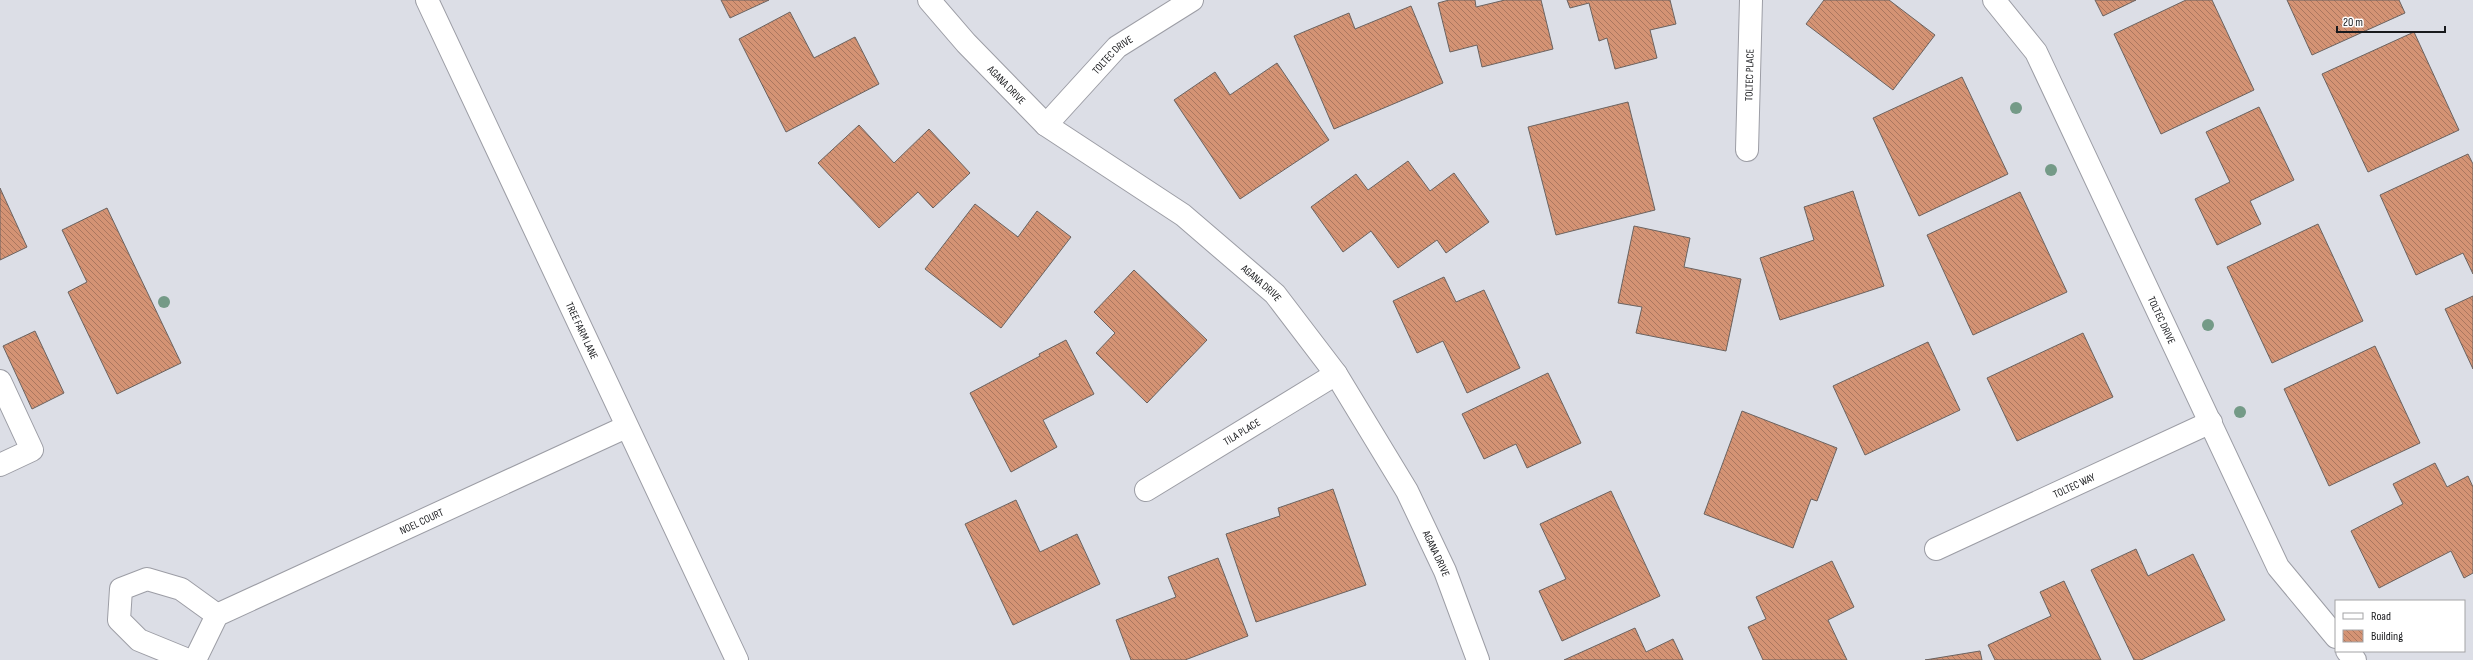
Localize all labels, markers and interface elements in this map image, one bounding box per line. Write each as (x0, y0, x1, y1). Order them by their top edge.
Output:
scale bar (2337, 8, 2445, 34)
text: 20 m (2343, 15, 2363, 30)
street label: TOLTEC DRIVE (1090, 33, 1135, 77)
street label: TOLTEC PLACE (1742, 49, 1757, 101)
street label: AGANA DRIVE (984, 62, 1028, 107)
street label: AGANA DRIVE (1238, 261, 1284, 304)
street label: TOLTEC DRIVE (2145, 294, 2178, 346)
street label: TREE FARM LANE (563, 300, 601, 361)
street label: TILA PLACE (1221, 416, 1263, 448)
street label: TOLTEC WAY (2051, 470, 2098, 501)
street label: NOEL COURT (397, 506, 446, 537)
street label: AGANA DRIVE (1419, 528, 1452, 578)
legend (2335, 600, 2465, 652)
text: Road (2371, 609, 2391, 624)
text: Building (2371, 629, 2403, 644)

